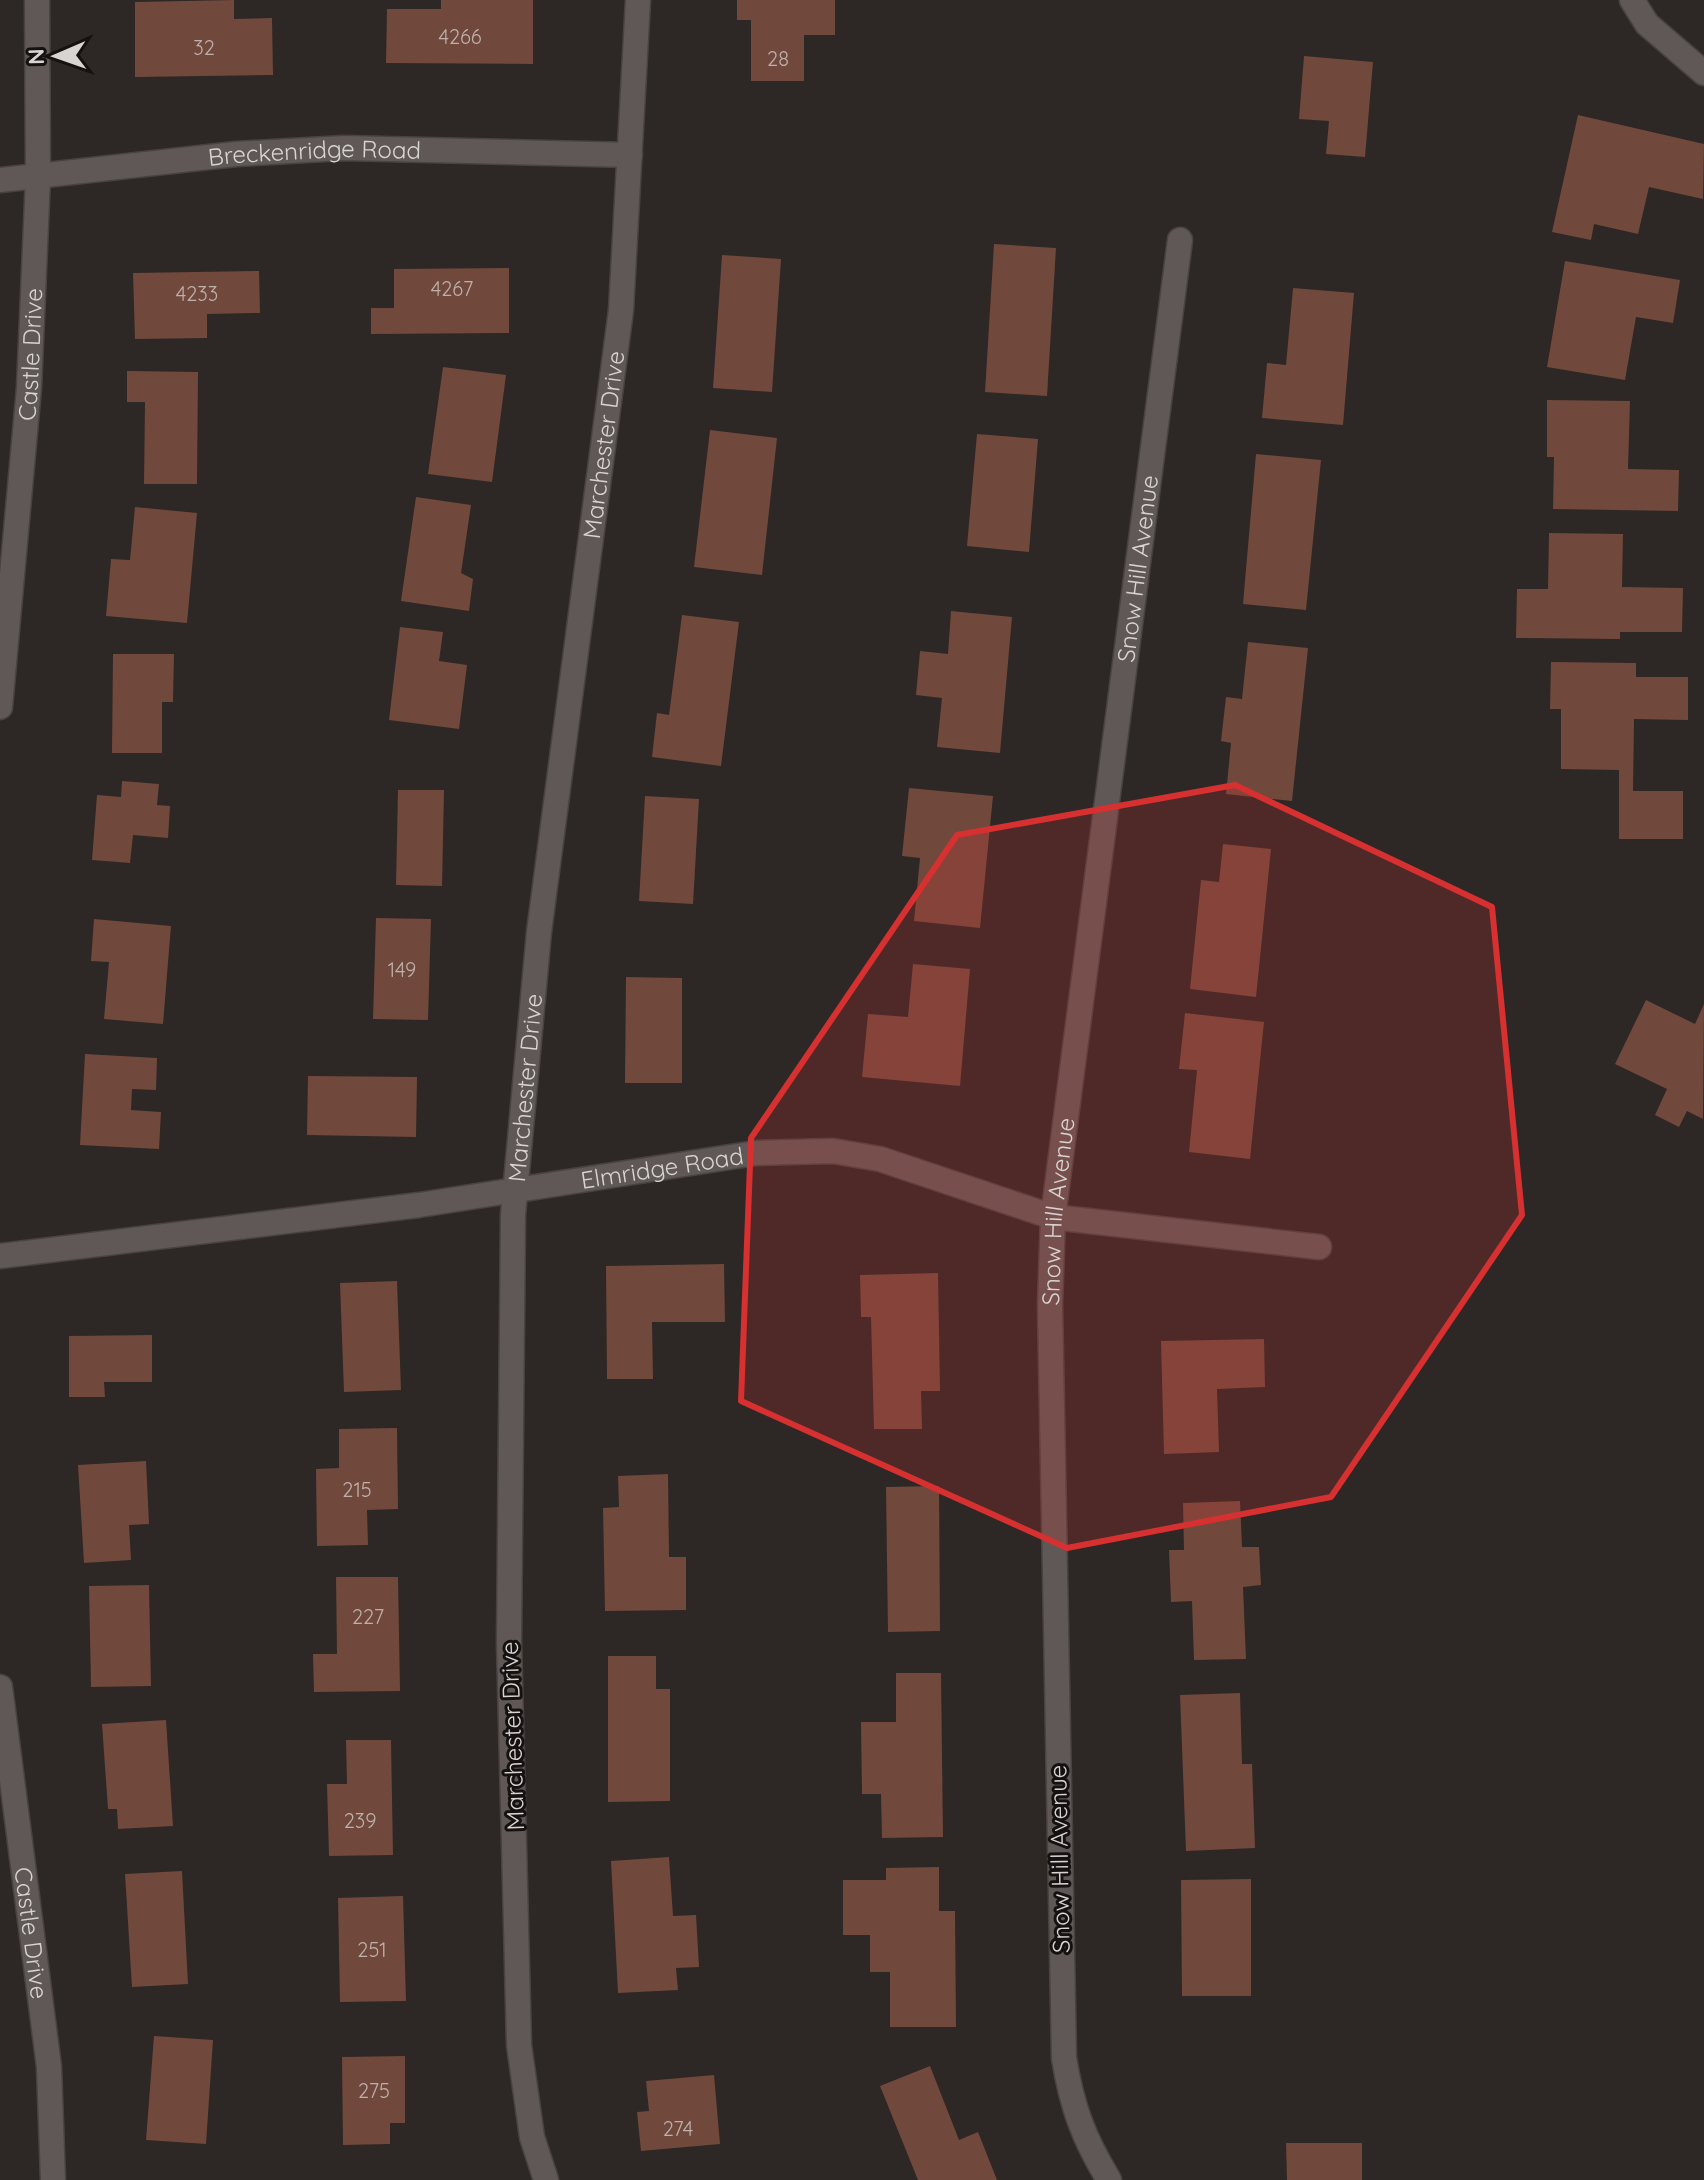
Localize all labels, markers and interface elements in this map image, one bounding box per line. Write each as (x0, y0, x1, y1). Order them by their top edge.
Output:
north arrow (16, 16, 96, 96)
house number: 4266 (438, 24, 482, 49)
house number: 32 (193, 35, 215, 60)
house number: 28 (767, 46, 789, 71)
text: N (22, 48, 50, 65)
street label: Breckenridge Road (206, 133, 421, 172)
house number: 4267 (431, 276, 473, 301)
house number: 4233 (176, 281, 218, 306)
street label: Castle Drive (11, 287, 48, 422)
street label: Marchester Drive (576, 349, 630, 540)
street label: Snow Hill Avenue (1110, 473, 1164, 664)
house number: 149 (388, 957, 416, 982)
street label: Marchester Drive (501, 992, 548, 1183)
street label: Snow Hill Avenue (1035, 1116, 1081, 1306)
street label: Elmridge Road (579, 1140, 745, 1195)
house number: 215 (342, 1477, 372, 1502)
house number: 227 (352, 1604, 384, 1629)
street label: Marchester Drive (494, 1641, 530, 1831)
street label: Snow Hill Avenue (1042, 1764, 1076, 1954)
house number: 239 (344, 1808, 376, 1833)
street label: Castle Drive (8, 1865, 55, 2001)
house number: 251 (357, 1937, 387, 1962)
house number: 275 (358, 2078, 390, 2103)
house number: 274 (663, 2116, 693, 2141)

